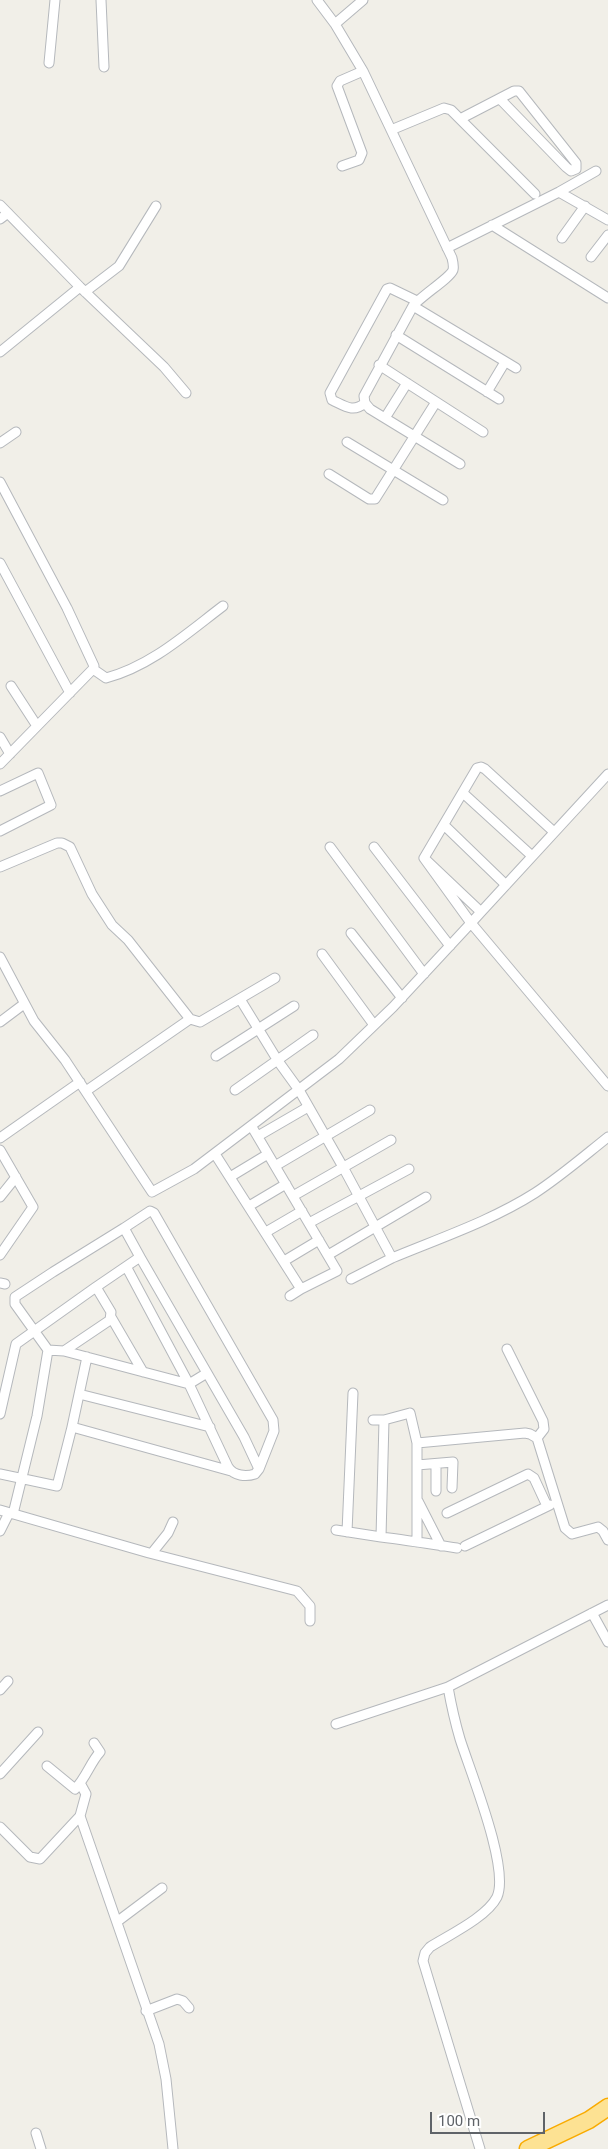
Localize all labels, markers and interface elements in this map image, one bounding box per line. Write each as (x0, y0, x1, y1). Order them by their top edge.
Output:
scale bar (433, 2102, 548, 2134)
text: 100 m (438, 2112, 480, 2130)

